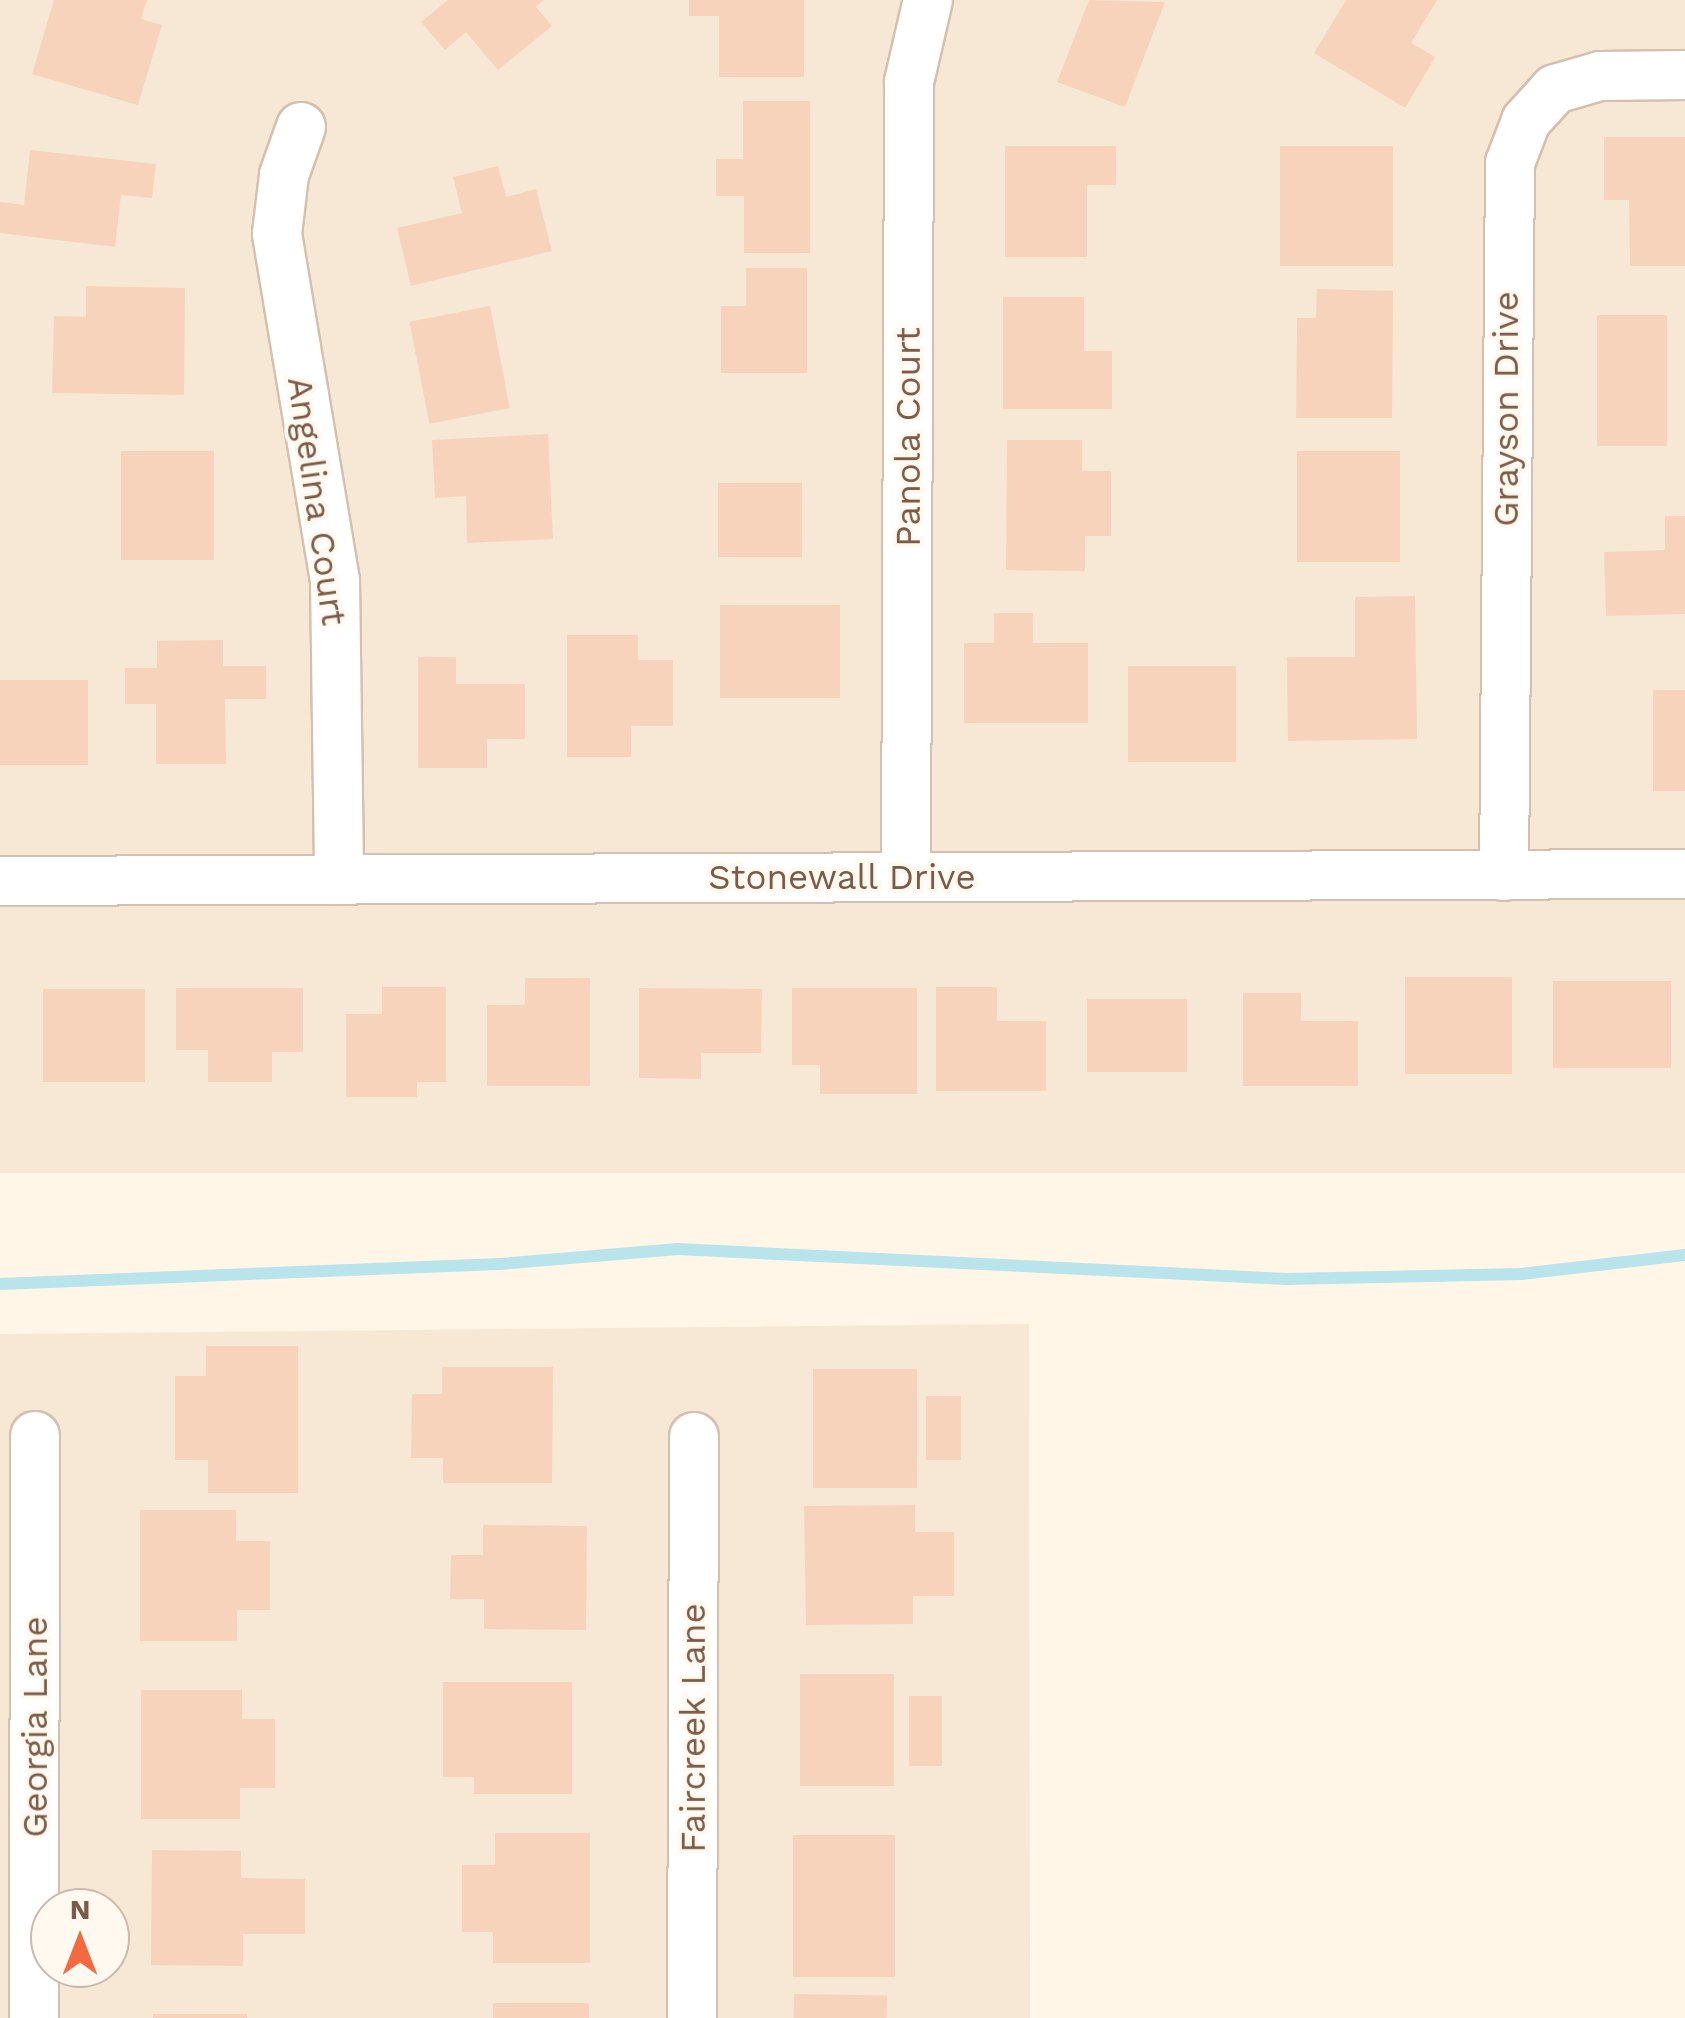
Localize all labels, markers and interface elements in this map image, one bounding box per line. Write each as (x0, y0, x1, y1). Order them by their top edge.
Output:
street label: Grayson Drive (1485, 291, 1527, 527)
street label: Panola Court (887, 327, 929, 547)
street label: Angelina Court (279, 374, 355, 628)
street label: Stonewall Drive (708, 856, 976, 898)
street label: Faircreek Lane (672, 1603, 714, 1853)
street label: Georgia Lane (14, 1616, 56, 1838)
north arrow (30, 1888, 130, 1988)
text: N (70, 1893, 90, 1926)

